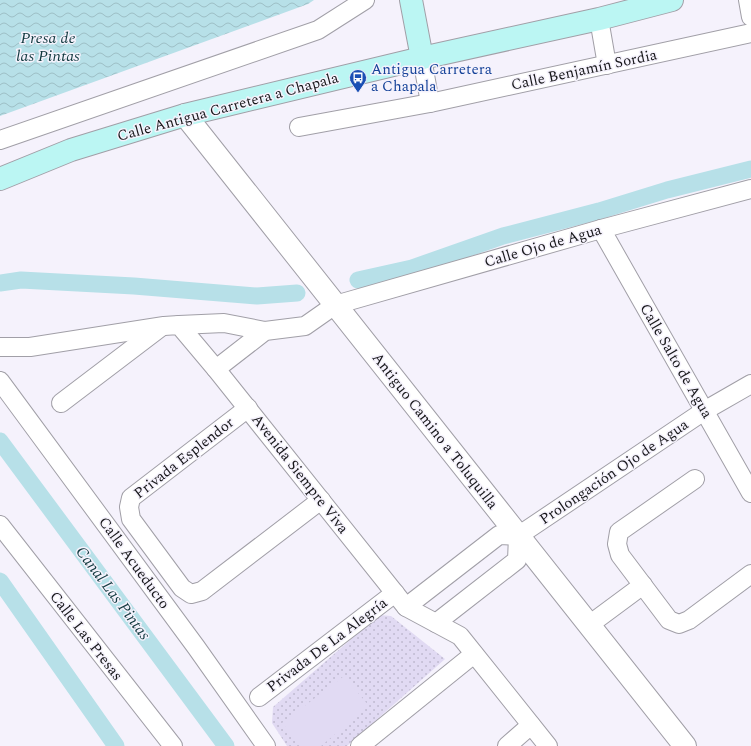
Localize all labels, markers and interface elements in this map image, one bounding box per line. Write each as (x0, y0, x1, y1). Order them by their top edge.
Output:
water label: Presa de las Pintas (16, 26, 80, 68)
street label: Calle Benjamín Sordia (509, 43, 660, 97)
place label: Antigua Carretera a Chapala (371, 58, 493, 98)
street label: Calle Antigua Carretera a Chapala (115, 66, 342, 148)
bus stop icon: Antigua Carretera a Chapala (348, 68, 368, 93)
street label: Calle Ojo de Agua (482, 218, 605, 274)
street label: Calle Salto de Agua (634, 299, 719, 423)
street label: Antiguo Camino a Toluquilla (366, 348, 504, 515)
street label: Avenida Siempre Viva (246, 409, 355, 539)
street label: Privada Esplendor (129, 411, 239, 505)
street label: Prolongación Ojo de Agua (535, 413, 694, 531)
street label: Calle Acueducto (93, 512, 175, 614)
water label: Canal Las Pintas (70, 541, 156, 645)
street label: Calle Las Presas (44, 586, 128, 686)
street label: Privada De La Alegría (262, 591, 393, 698)

